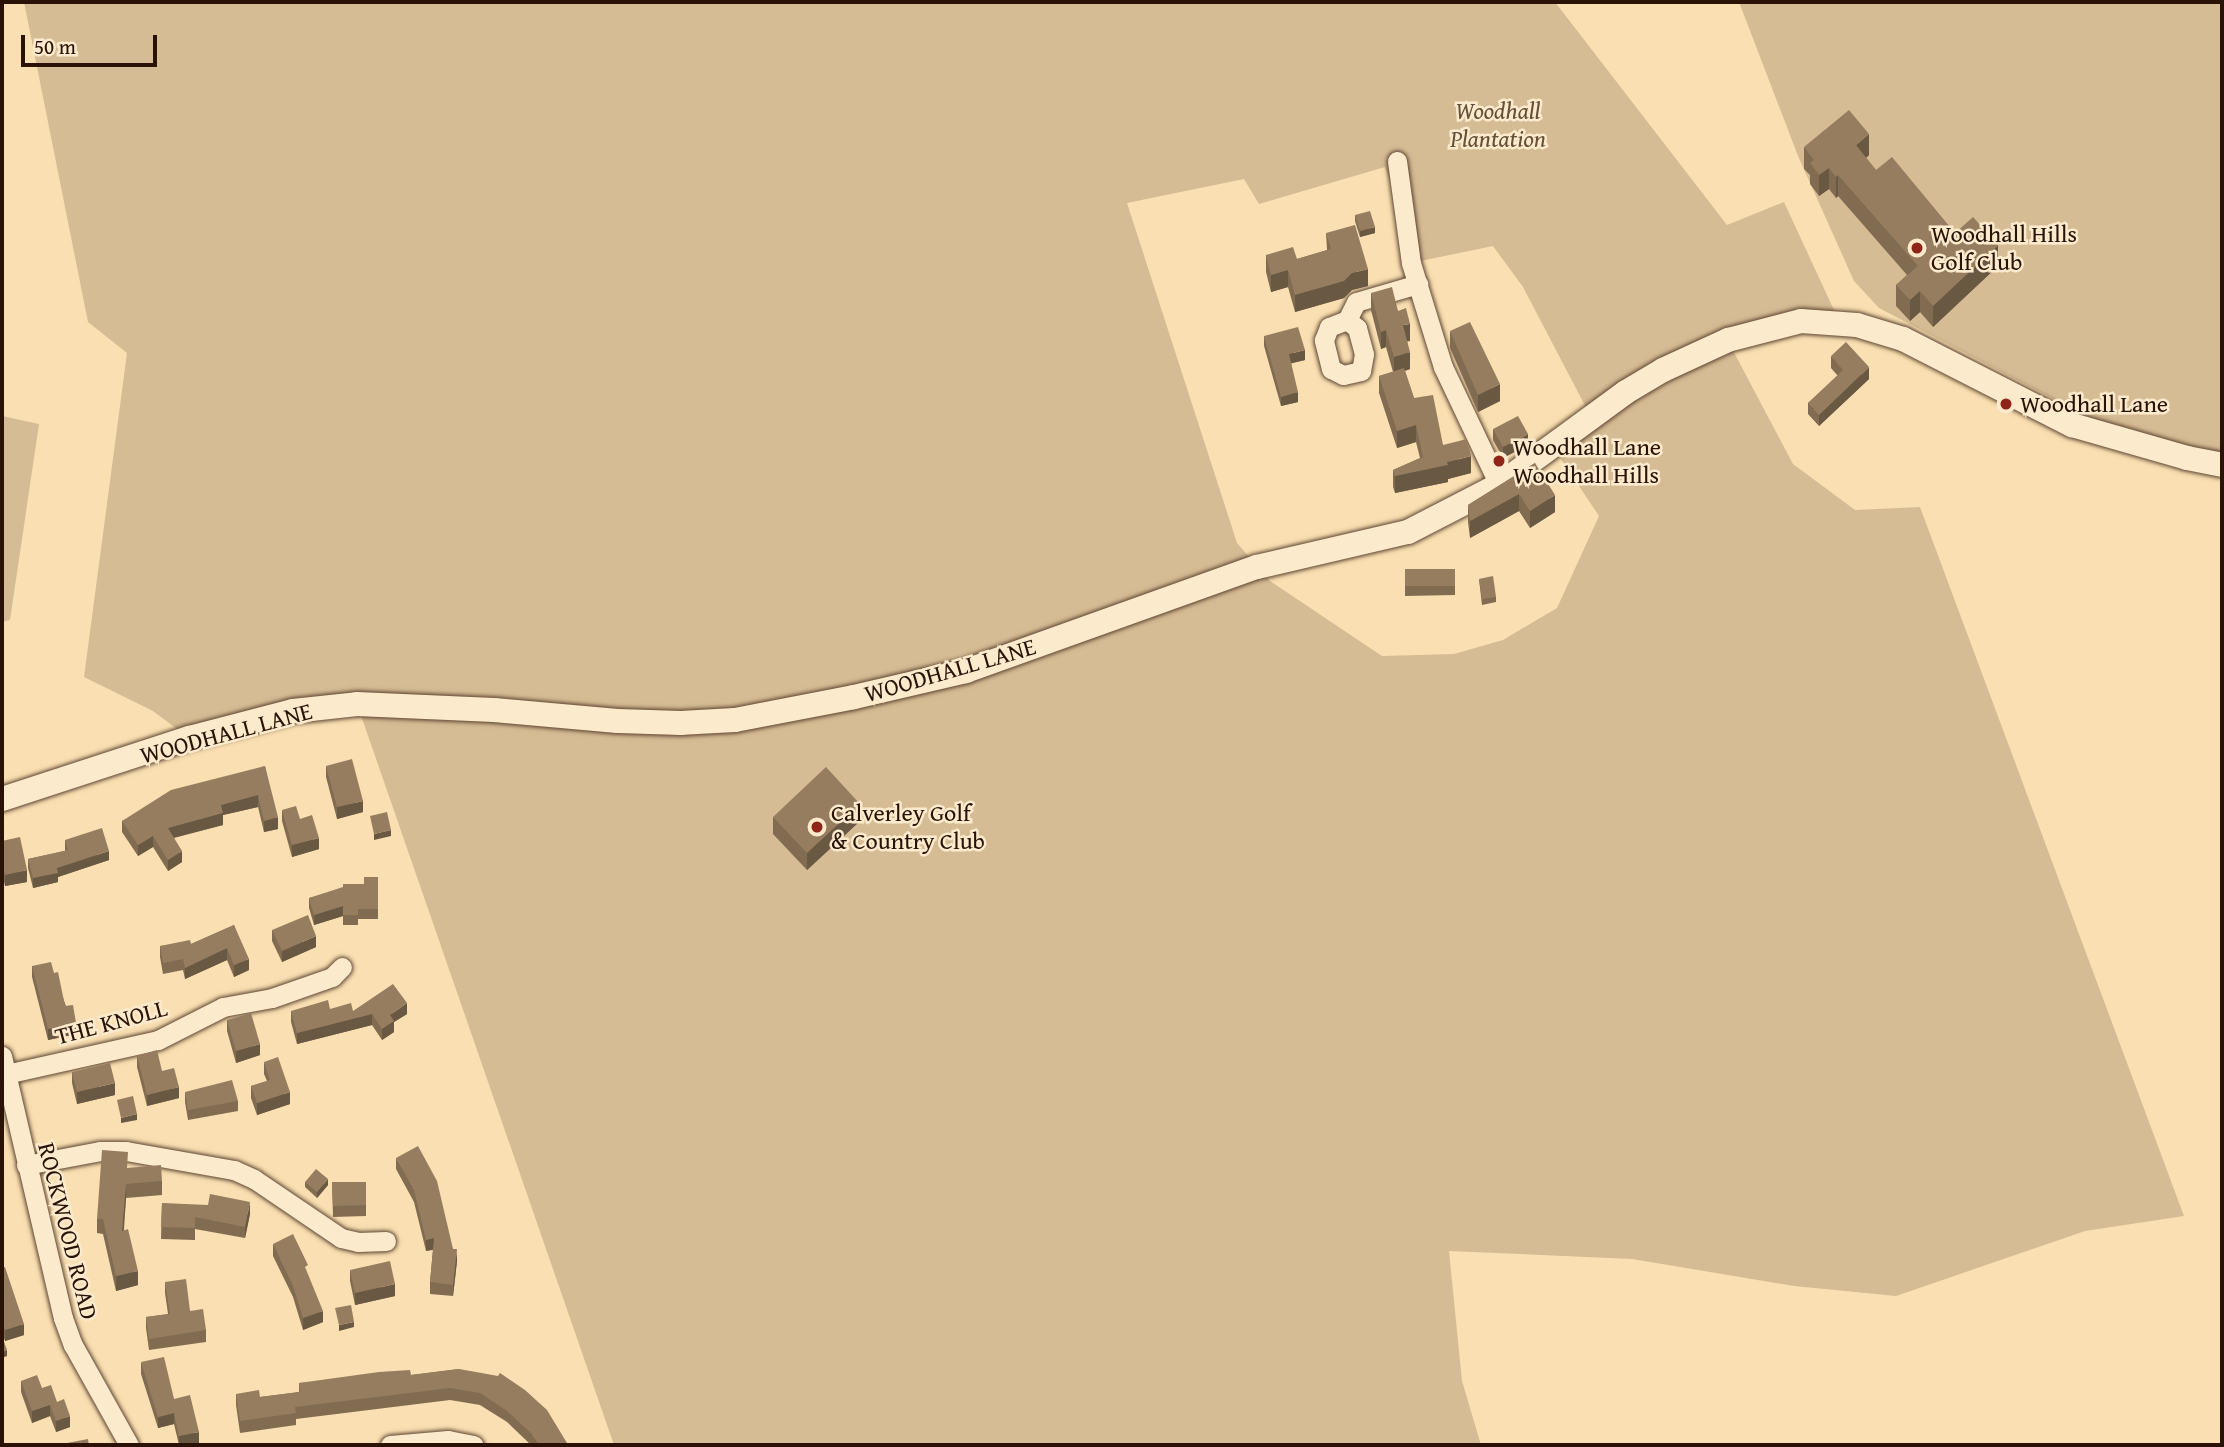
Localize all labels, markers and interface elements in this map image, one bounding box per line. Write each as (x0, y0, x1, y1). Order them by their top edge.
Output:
scale bar (24, 21, 161, 65)
text: 50 m (34, 31, 76, 62)
park label: Woodhall Plantation (1450, 97, 1546, 153)
place label: Woodhall Hills Golf Club (1931, 220, 2077, 276)
marker: Woodhall Hills Golf Club (1909, 240, 1925, 256)
place label: Woodhall Lane (2020, 390, 2168, 418)
marker: Woodhall Lane (1998, 396, 2014, 412)
place label: Woodhall Lane Woodhall Hills (1513, 433, 1661, 489)
marker: Woodhall Lane Woodhall Hills (1491, 453, 1507, 469)
street label: WOODHALL LANE (861, 632, 1039, 708)
street label: WOODHALL LANE (137, 696, 315, 770)
place label: Calverley Golf & Country Club (831, 799, 985, 855)
marker: Calverley Golf & Country Club (809, 819, 825, 835)
street label: THE KNOLL (52, 993, 170, 1051)
street label: ROCKWOOD ROAD (32, 1140, 104, 1322)

